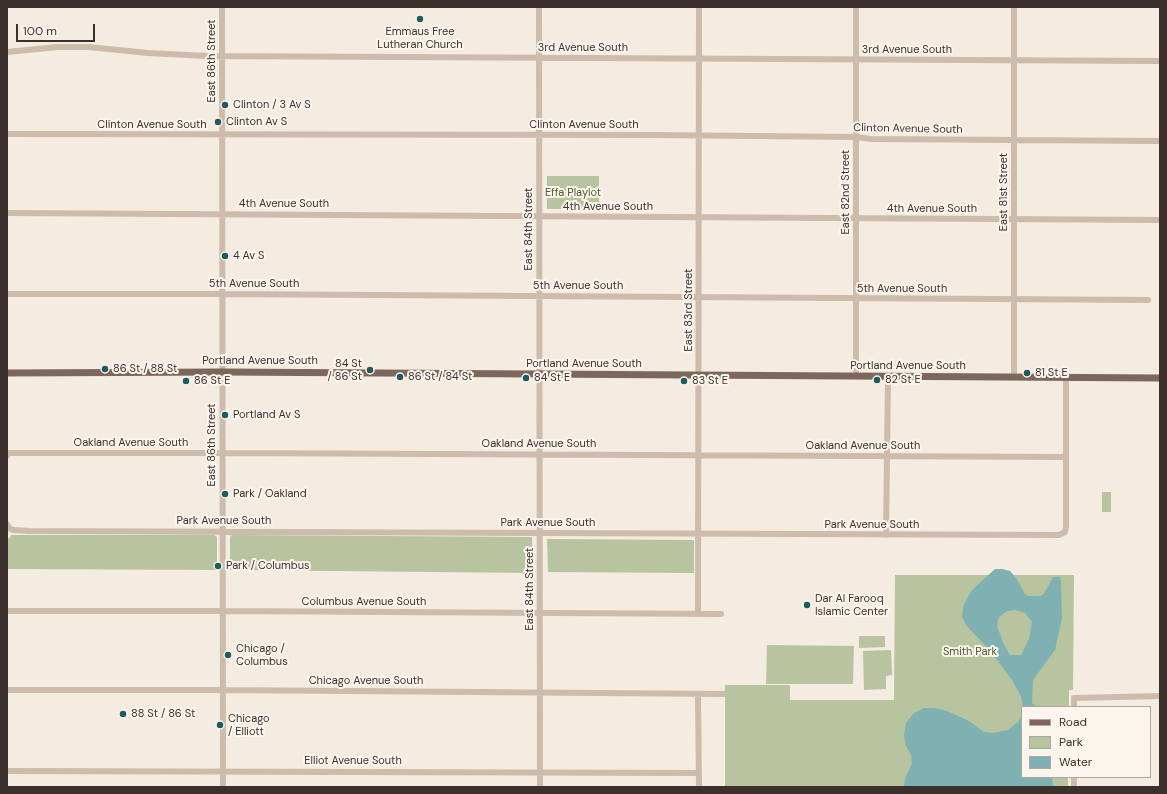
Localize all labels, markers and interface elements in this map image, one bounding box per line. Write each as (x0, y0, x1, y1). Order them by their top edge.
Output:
marker: Emmaus Free Lutheran Church (415, 14, 425, 24)
scale bar (18, 16, 97, 42)
street label: East 86th Street (205, 19, 219, 103)
text: 100 m (23, 23, 57, 39)
place label: Emmaus Free Lutheran Church (377, 25, 463, 51)
street label: 3rd Avenue South (538, 41, 628, 55)
street label: 3rd Avenue South (862, 43, 952, 57)
place label: Clinton / 3 Av S (233, 98, 311, 112)
marker: Clinton / 3 Av S (220, 100, 230, 110)
place label: Clinton Av S (226, 115, 287, 129)
marker: Clinton Av S (213, 117, 223, 127)
street label: Clinton Avenue South (97, 118, 207, 132)
street label: Clinton Avenue South (529, 118, 639, 132)
street label: Clinton Avenue South (853, 121, 963, 137)
street label: East 82nd Street (839, 150, 853, 234)
street label: East 81st Street (997, 153, 1011, 231)
park label: Effa Playlot (545, 186, 601, 200)
street label: East 84th Street (522, 188, 536, 270)
street label: 4th Avenue South (239, 197, 329, 211)
street label: 4th Avenue South (563, 200, 653, 214)
street label: 4th Avenue South (887, 202, 977, 216)
place label: 4 Av S (233, 249, 264, 263)
marker: 4 Av S (220, 251, 230, 261)
street label: East 83rd Street (682, 269, 696, 351)
street label: 5th Avenue South (209, 277, 299, 291)
street label: 5th Avenue South (533, 279, 623, 293)
street label: 5th Avenue South (857, 282, 947, 296)
street label: Portland Avenue South (202, 354, 318, 368)
place label: 84 St / 86 St (328, 357, 362, 383)
street label: Portland Avenue South (526, 357, 642, 371)
street label: Portland Avenue South (850, 359, 966, 373)
place label: 86 St / 88 St (113, 362, 177, 376)
marker: 86 St / 88 St (100, 364, 110, 374)
marker: 84 St / 86 St (365, 365, 375, 375)
place label: 81 St E (1035, 366, 1068, 380)
marker: 81 St E (1022, 368, 1032, 378)
place label: 86 St / 84 St (408, 370, 472, 384)
place label: 84 St E (534, 371, 570, 385)
marker: 86 St / 84 St (395, 372, 405, 382)
marker: 84 St E (521, 373, 531, 383)
place label: 82 St E (885, 373, 921, 387)
place label: 86 St E (194, 374, 230, 388)
place label: 83 St E (692, 374, 728, 388)
marker: 82 St E (872, 375, 882, 385)
marker: 86 St E (181, 376, 191, 386)
marker: 83 St E (679, 376, 689, 386)
street label: East 86th Street (205, 403, 219, 487)
place label: Portland Av S (233, 408, 300, 422)
marker: Portland Av S (220, 410, 230, 420)
street label: Oakland Avenue South (74, 436, 188, 450)
street label: Oakland Avenue South (482, 437, 596, 451)
street label: Oakland Avenue South (806, 439, 920, 453)
place label: Park / Oakland (233, 487, 307, 501)
marker: Park / Oakland (220, 489, 230, 499)
street label: Park Avenue South (177, 514, 271, 528)
street label: Park Avenue South (501, 516, 595, 530)
street label: Park Avenue South (825, 518, 919, 532)
street label: East 84th Street (523, 548, 537, 630)
place label: Park / Columbus (226, 559, 310, 573)
marker: Park / Columbus (213, 561, 223, 571)
place label: Dar Al Farooq Islamic Center (815, 592, 888, 618)
street label: Columbus Avenue South (302, 595, 426, 609)
marker: Dar Al Farooq Islamic Center (802, 600, 812, 610)
place label: Chicago / Columbus (236, 642, 288, 668)
park label: Smith Park (943, 645, 997, 659)
marker: Chicago / Columbus (223, 650, 233, 660)
street label: Chicago Avenue South (309, 674, 423, 688)
legend (1021, 706, 1151, 778)
place label: 88 St / 86 St (131, 707, 195, 721)
marker: 88 St / 86 St (118, 709, 128, 719)
place label: Chicago / Elliott (228, 712, 270, 738)
text: Road (1059, 714, 1087, 730)
marker: Chicago / Elliott (215, 720, 225, 730)
text: Park (1059, 734, 1083, 750)
street label: Elliot Avenue South (304, 754, 402, 768)
text: Water (1059, 754, 1092, 770)

